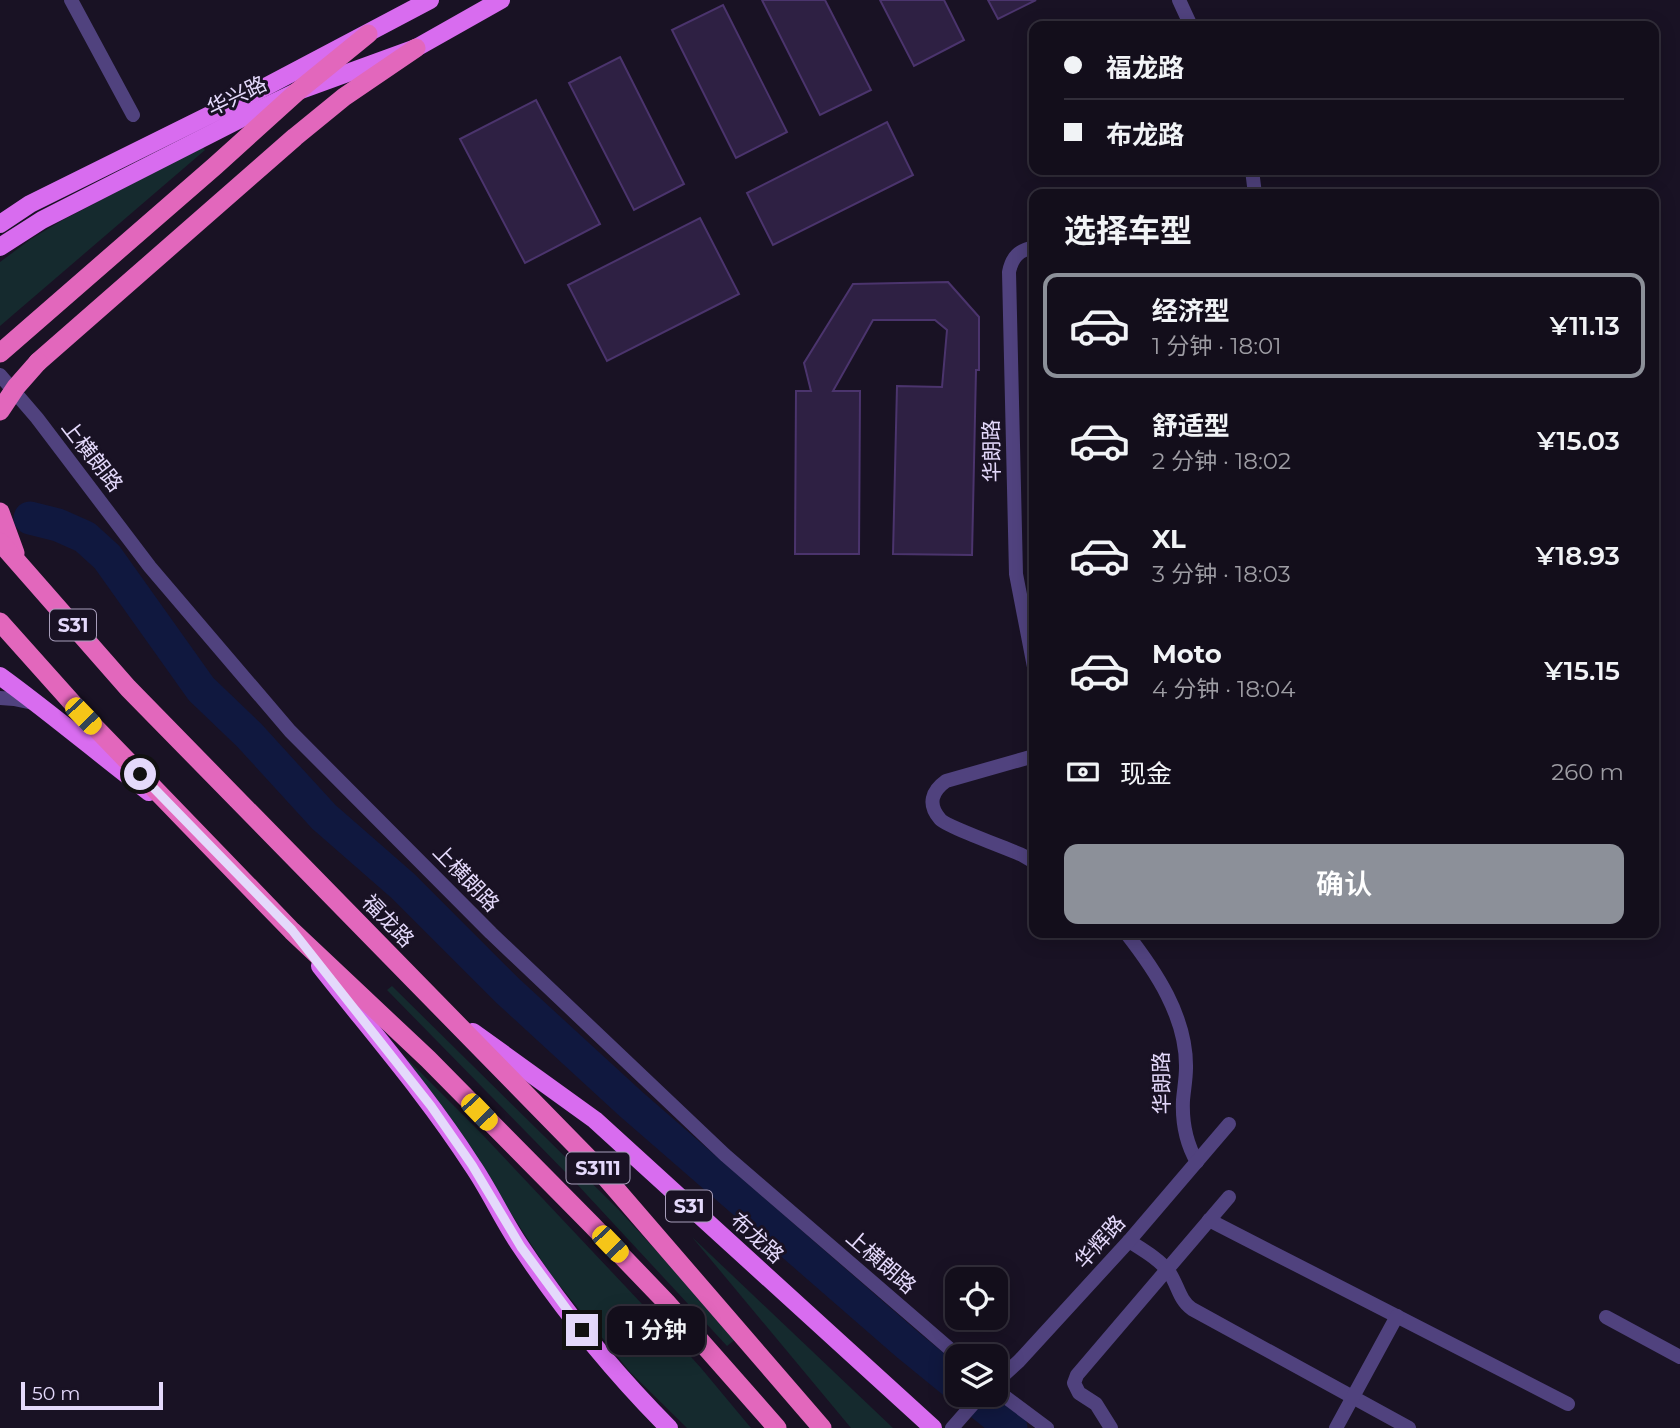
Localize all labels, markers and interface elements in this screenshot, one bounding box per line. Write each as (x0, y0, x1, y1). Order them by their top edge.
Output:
text: 福龙路 (1106, 52, 1184, 84)
street label: 华兴路 (203, 71, 271, 121)
text: 布龙路 (1106, 119, 1184, 151)
text: 选择车型 (1064, 211, 1192, 250)
icon: car (1068, 294, 1131, 357)
text: 经济型 (1152, 295, 1230, 327)
text: ¥11.13 (1550, 310, 1620, 342)
text: 1 分钟 · 18:01 (1152, 332, 1282, 360)
icon: car (1068, 409, 1131, 472)
text: 舒适型 (1152, 410, 1230, 442)
street label: 上横朗路 (57, 415, 128, 496)
street label: 华朗路 (978, 419, 1005, 483)
text: ¥15.03 (1537, 425, 1620, 457)
text: 2 分钟 · 18:02 (1152, 447, 1291, 475)
text: XL (1152, 523, 1186, 555)
icon: car (1068, 524, 1131, 587)
text: ¥18.93 (1536, 540, 1620, 572)
text: 3 分钟 · 18:03 (1152, 560, 1291, 588)
road number: S31 (50, 610, 96, 640)
text: Moto (1152, 638, 1222, 670)
icon: car (1068, 639, 1131, 702)
text: ¥15.15 (1544, 655, 1620, 687)
text: 4 分钟 · 18:04 (1152, 675, 1295, 703)
car (61, 694, 106, 738)
icon: cash (1064, 753, 1102, 791)
route start (124, 758, 156, 790)
text: 现金 (1120, 758, 1172, 790)
text: 260 m (1551, 758, 1624, 786)
street label: 上横朗路 (428, 839, 505, 917)
button: 确认 (1064, 844, 1624, 924)
street label: 福龙路 (357, 889, 419, 952)
street label: 华朗路 (1148, 1051, 1175, 1115)
car (457, 1090, 502, 1134)
road number: S3111 (566, 1152, 630, 1184)
road number: S31 (666, 1190, 712, 1222)
street label: 布龙路 (726, 1207, 789, 1268)
street label: 华辉路 (1069, 1210, 1130, 1273)
car (588, 1222, 633, 1266)
street label: 上横朗路 (841, 1225, 921, 1299)
map controls (945, 1267, 1008, 1407)
button: locate (945, 1267, 1008, 1330)
callout: 1 分钟 (606, 1306, 704, 1354)
route end (566, 1314, 598, 1346)
text: 1 分钟 (625, 1316, 687, 1344)
button: layers (945, 1344, 1008, 1407)
scale bar (21, 1379, 163, 1411)
text: 50 m (32, 1382, 80, 1405)

